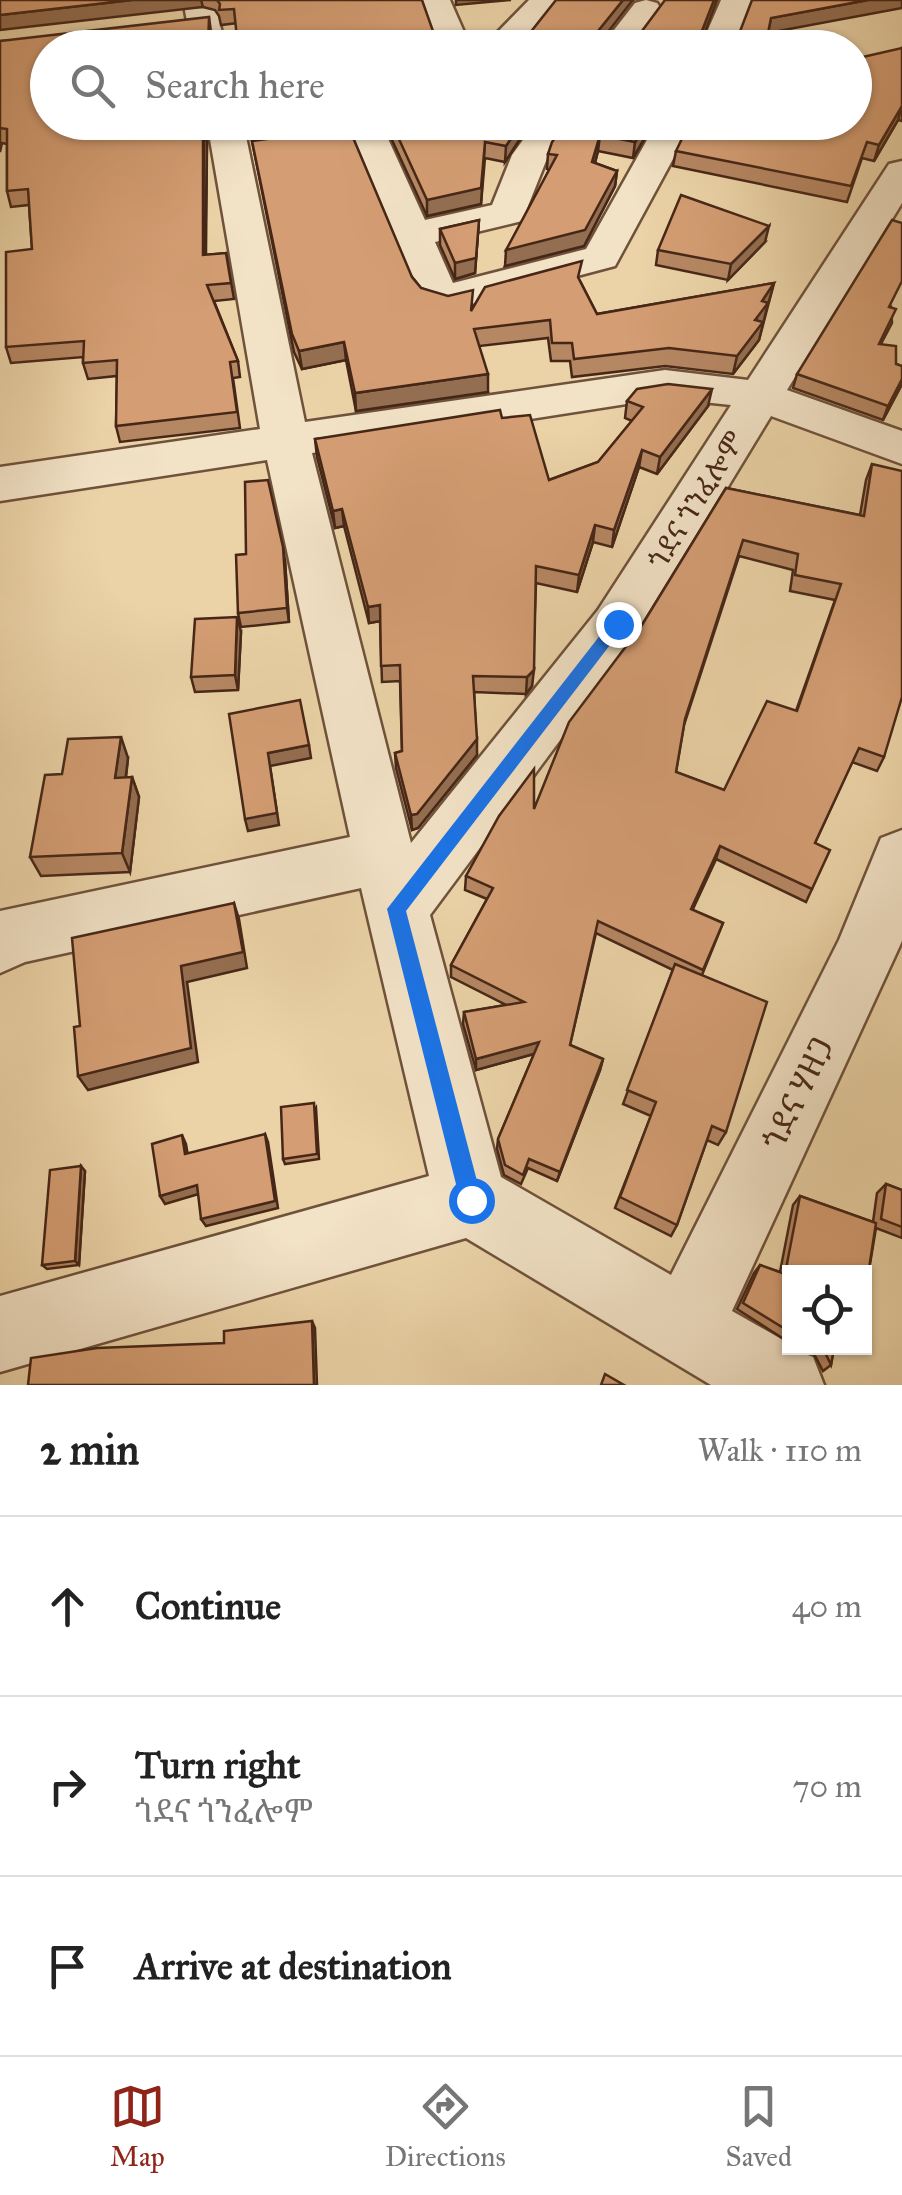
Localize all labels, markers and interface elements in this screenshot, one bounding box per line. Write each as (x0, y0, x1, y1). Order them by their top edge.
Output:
search box (30, 30, 872, 140)
icon: search (65, 58, 120, 113)
text: Search here (145, 62, 325, 108)
street label: ጎደና ጎንፈሎም (640, 425, 753, 576)
route end (596, 602, 642, 648)
street label: ጎደና ሃዘጋ (754, 1030, 843, 1156)
route start (449, 1178, 495, 1224)
map controls (782, 1265, 872, 1355)
button: locate (782, 1265, 872, 1355)
text: 2 min (40, 1424, 139, 1476)
text: Walk · 110 m (698, 1431, 862, 1470)
icon: ahead (40, 1579, 95, 1634)
text: Continue (135, 1583, 281, 1629)
text: 40 m (792, 1587, 862, 1626)
text: Turn right (135, 1742, 301, 1788)
icon: right (40, 1759, 95, 1814)
text: 70 m (793, 1767, 862, 1806)
text: ጎደና ጎንፈሎም (135, 1792, 313, 1831)
icon: arrive (40, 1939, 95, 1994)
text: Arrive at destination (135, 1943, 452, 1989)
tab: Map (110, 2079, 165, 2174)
tab: Directions (385, 2079, 506, 2174)
tab: Saved (726, 2079, 792, 2174)

